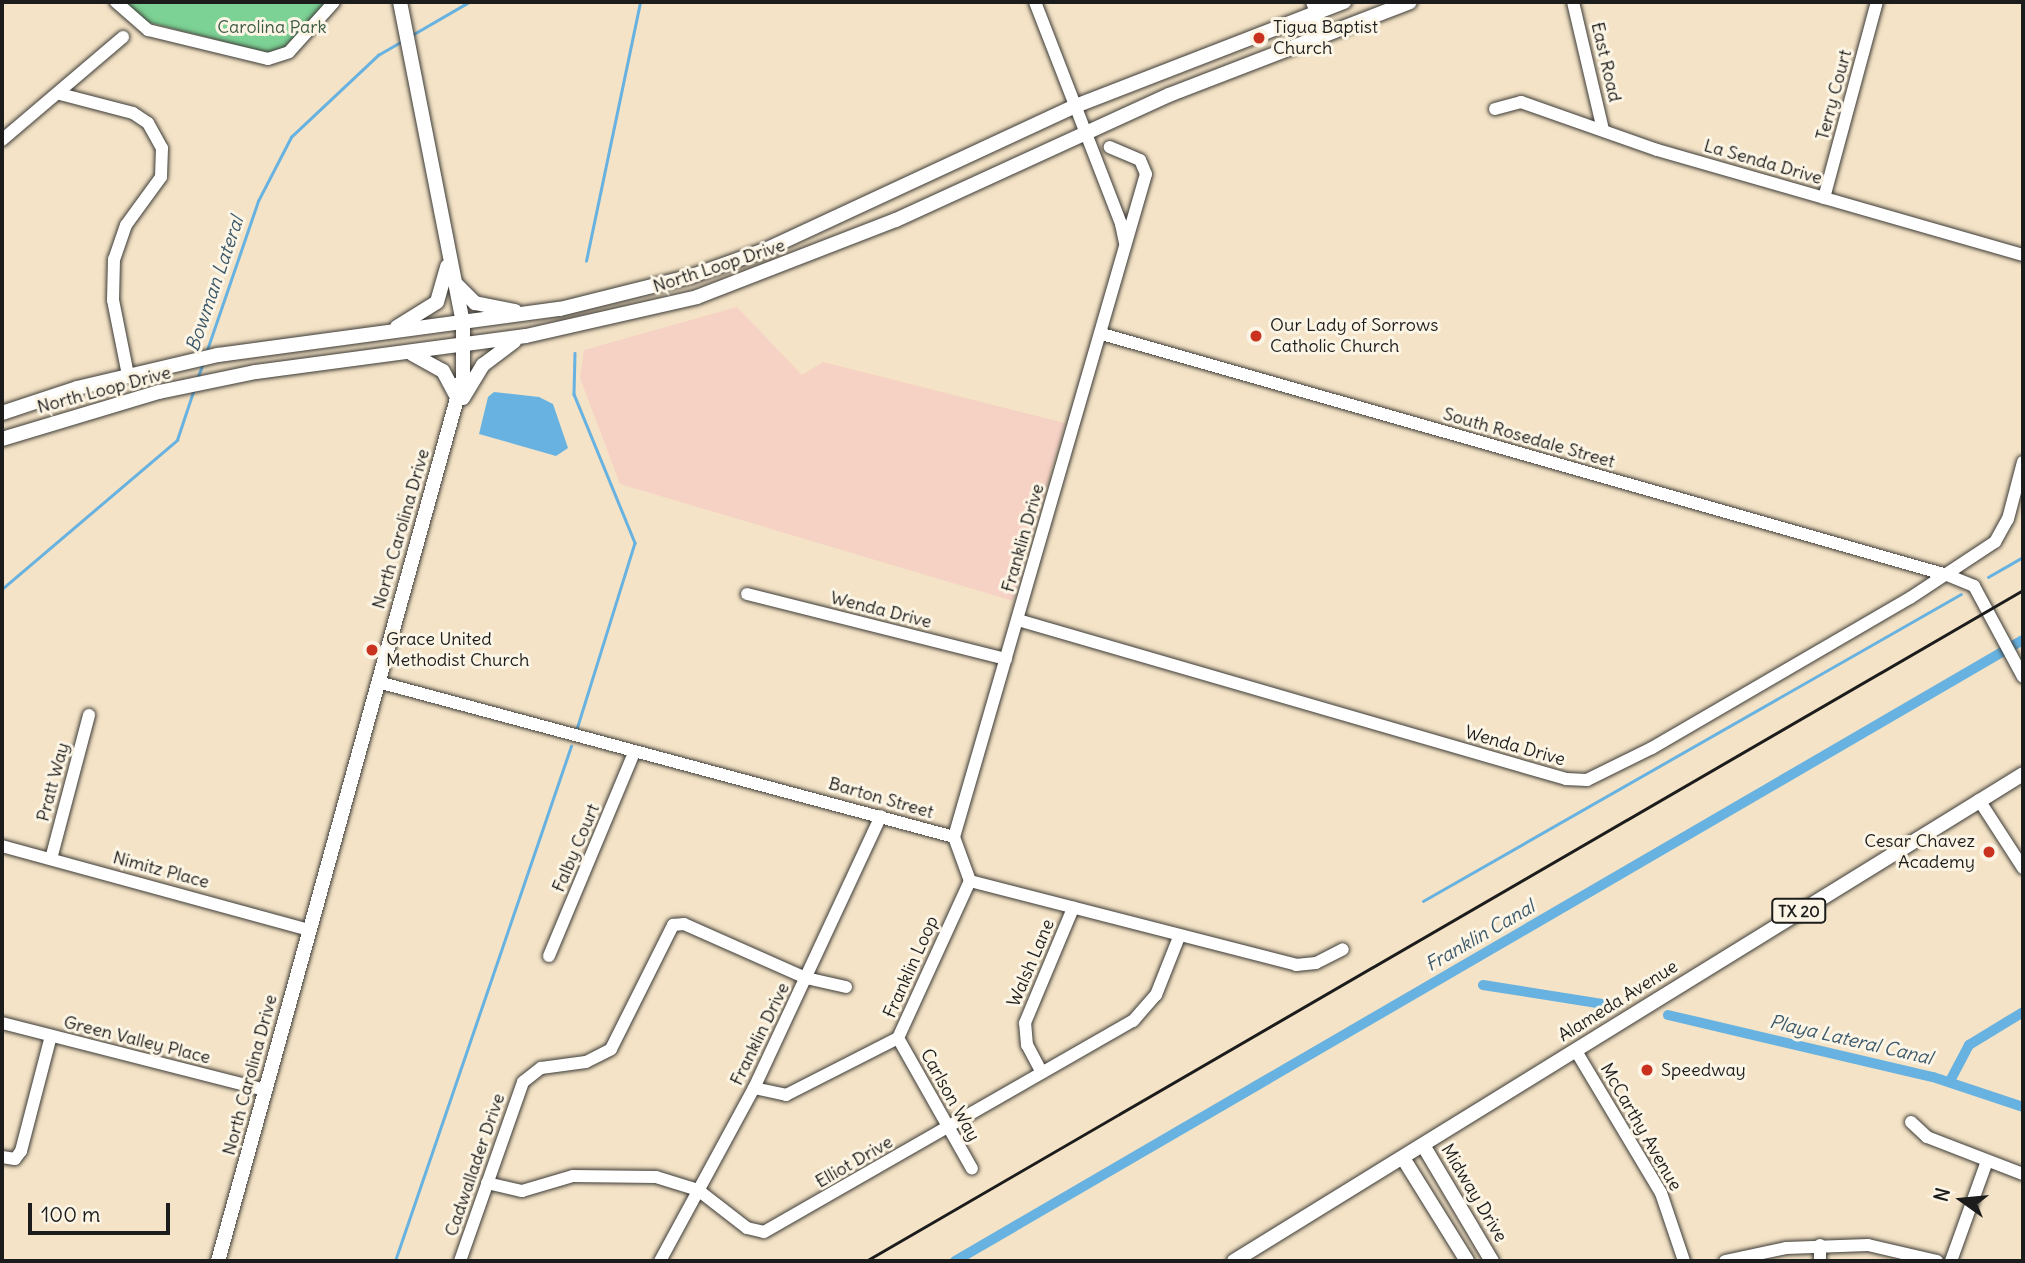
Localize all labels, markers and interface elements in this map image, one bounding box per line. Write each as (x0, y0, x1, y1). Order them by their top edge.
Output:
park label: Carolina Park (217, 16, 327, 38)
place label: Tigua Baptist Church (1273, 17, 1378, 60)
street label: East Road (1586, 20, 1626, 104)
marker: Tigua Baptist Church (1251, 30, 1267, 46)
street label: Terry Court (1812, 47, 1856, 143)
street label: La Senda Drive (1701, 135, 1825, 189)
water label: Bowman Lateral (181, 214, 249, 354)
street label: North Loop Drive (650, 235, 788, 297)
place label: Our Lady of Sorrows Catholic Church (1270, 315, 1438, 358)
marker: Our Lady of Sorrows Catholic Church (1248, 328, 1264, 344)
street label: North Loop Drive (35, 362, 173, 418)
street label: South Rosedale Street (1441, 403, 1617, 473)
street label: North Carolina Drive (368, 447, 434, 611)
street label: Franklin Drive (997, 481, 1049, 595)
street label: Wenda Drive (828, 587, 934, 633)
place label: Grace United Methodist Church (386, 629, 529, 672)
marker: Grace United Methodist Church (364, 642, 380, 658)
street label: Wenda Drive (1462, 721, 1568, 771)
street label: Pratt Way (32, 740, 74, 824)
street label: Barton Street (826, 773, 936, 823)
street label: Falby Court (548, 801, 604, 895)
place label: Cesar Chavez Academy (1864, 831, 1975, 874)
marker: Cesar Chavez Academy (1981, 844, 1997, 860)
street label: Nimitz Place (111, 847, 211, 893)
water label: Franklin Canal (1421, 896, 1539, 976)
road number: TX 20 (1771, 898, 1827, 923)
street label: Franklin Loop (879, 913, 943, 1021)
street label: Walsh Lane (1003, 916, 1059, 1010)
street label: Alameda Avenue (1554, 956, 1682, 1046)
street label: Franklin Drive (726, 979, 794, 1089)
street label: North Carolina Drive (218, 992, 282, 1158)
water label: Playa Lateral Canal (1767, 1010, 1935, 1070)
street label: Green Valley Place (61, 1011, 213, 1069)
street label: Carlson Way (916, 1045, 984, 1145)
street label: McCarthy Avenue (1596, 1059, 1686, 1195)
place label: Speedway (1661, 1059, 1746, 1081)
marker: Speedway (1639, 1062, 1655, 1078)
street label: Cadwallader Drive (440, 1091, 510, 1239)
street label: Elliot Drive (812, 1131, 896, 1193)
street label: Midway Drive (1436, 1140, 1512, 1246)
north arrow (1927, 1165, 1997, 1235)
text: N (1928, 1185, 1955, 1204)
scale bar (32, 1190, 173, 1234)
text: 100 m (41, 1201, 100, 1228)

